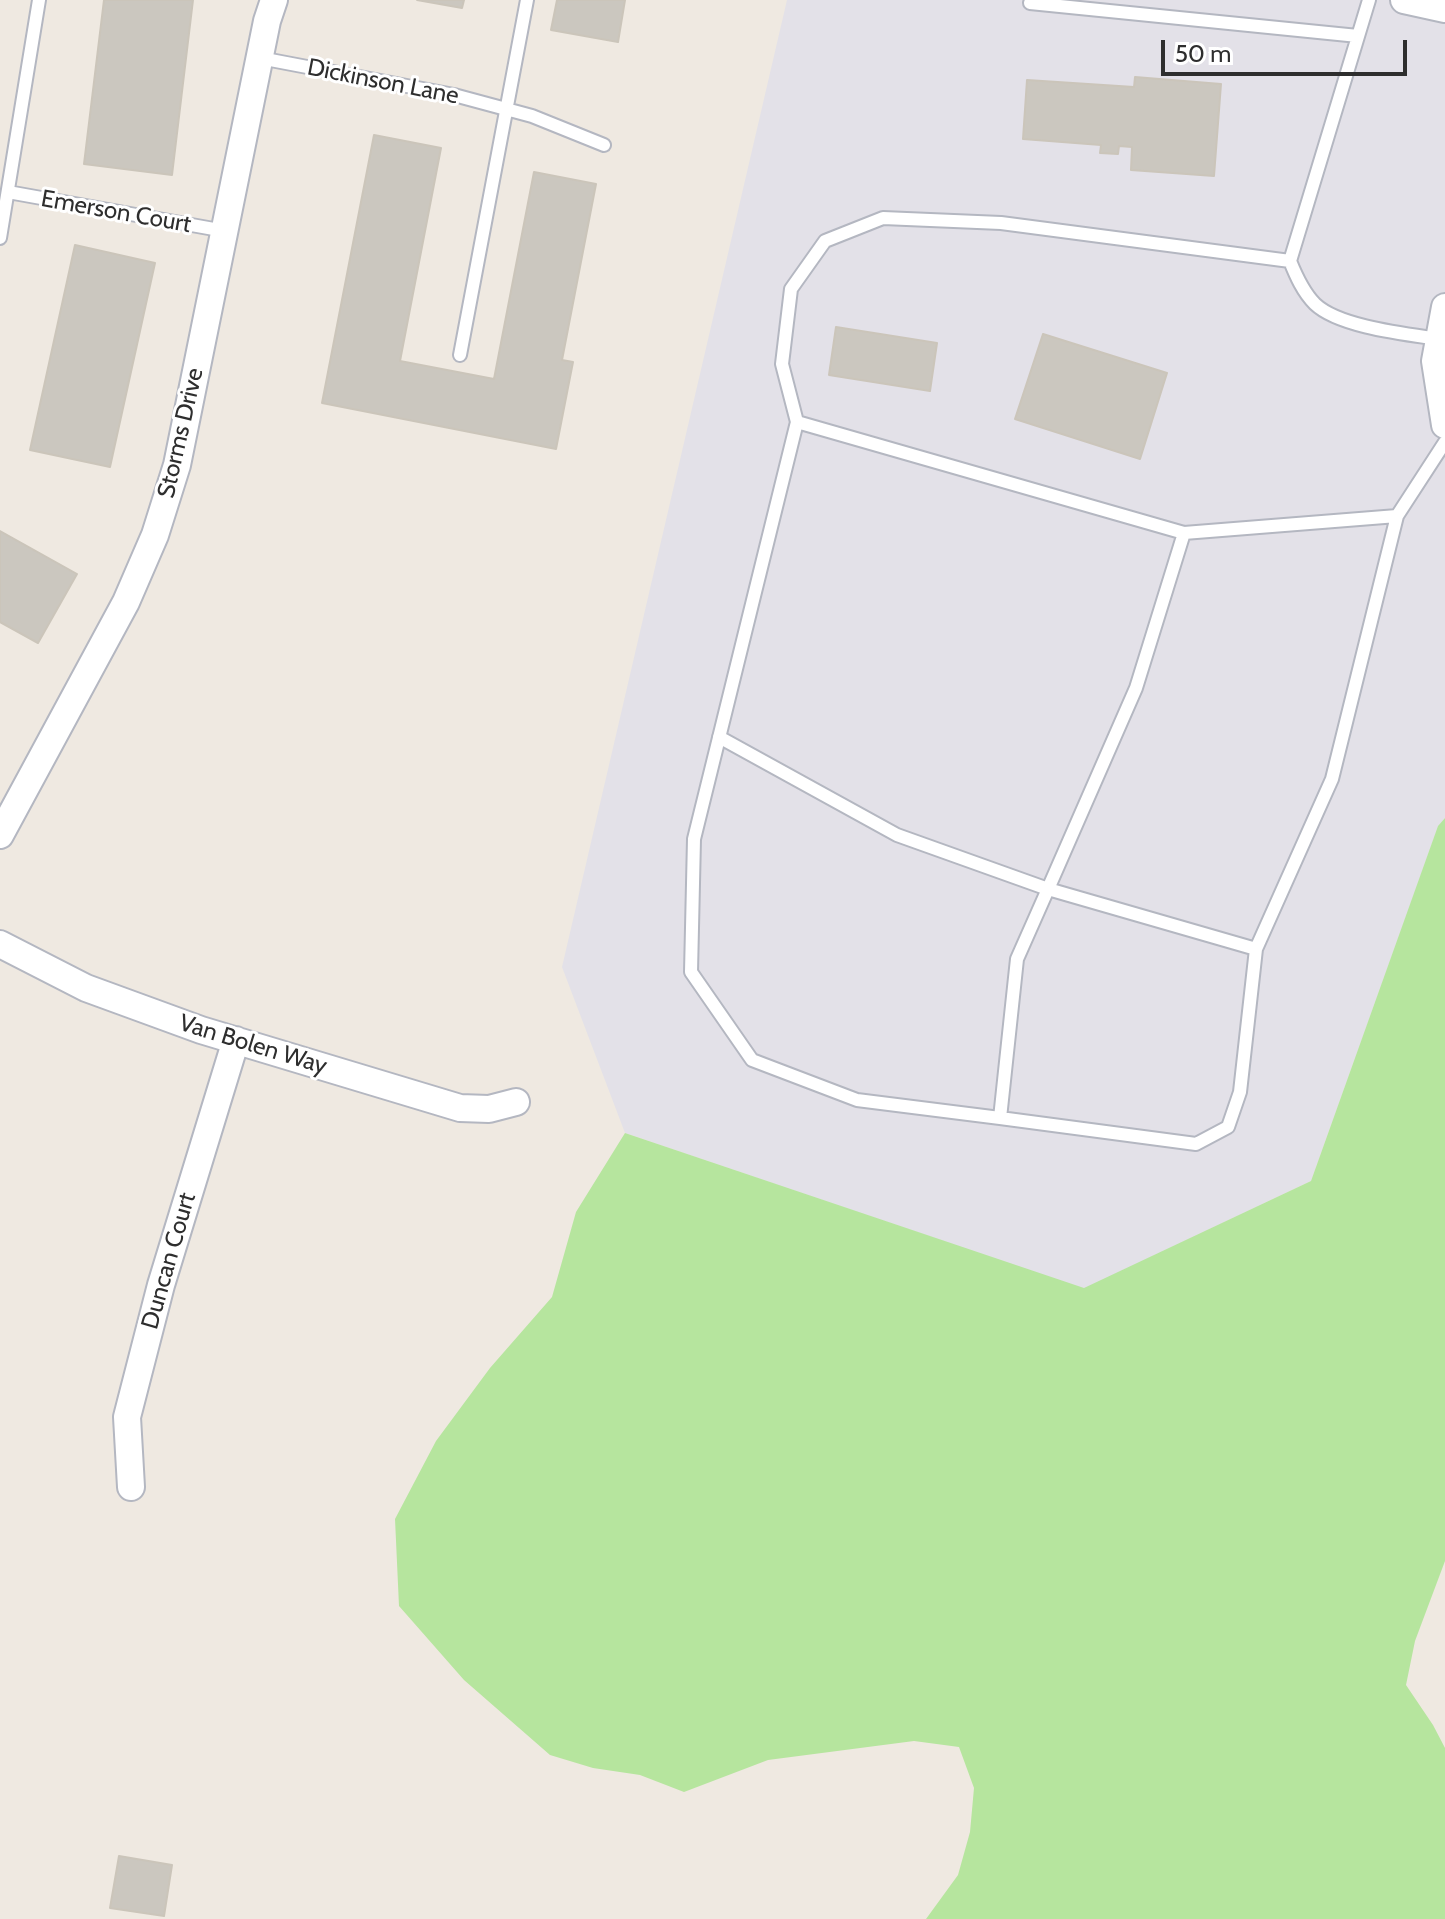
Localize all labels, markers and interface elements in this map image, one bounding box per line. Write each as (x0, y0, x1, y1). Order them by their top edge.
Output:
scale bar (1165, 24, 1411, 74)
text: 50 m (1175, 39, 1231, 68)
street label: Dickinson Lane (305, 53, 461, 111)
street label: Emerson Court (39, 185, 193, 239)
street label: Storms Drive (152, 365, 210, 501)
street label: Van Bolen Way (176, 1009, 330, 1081)
street label: Duncan Court (136, 1190, 202, 1332)

